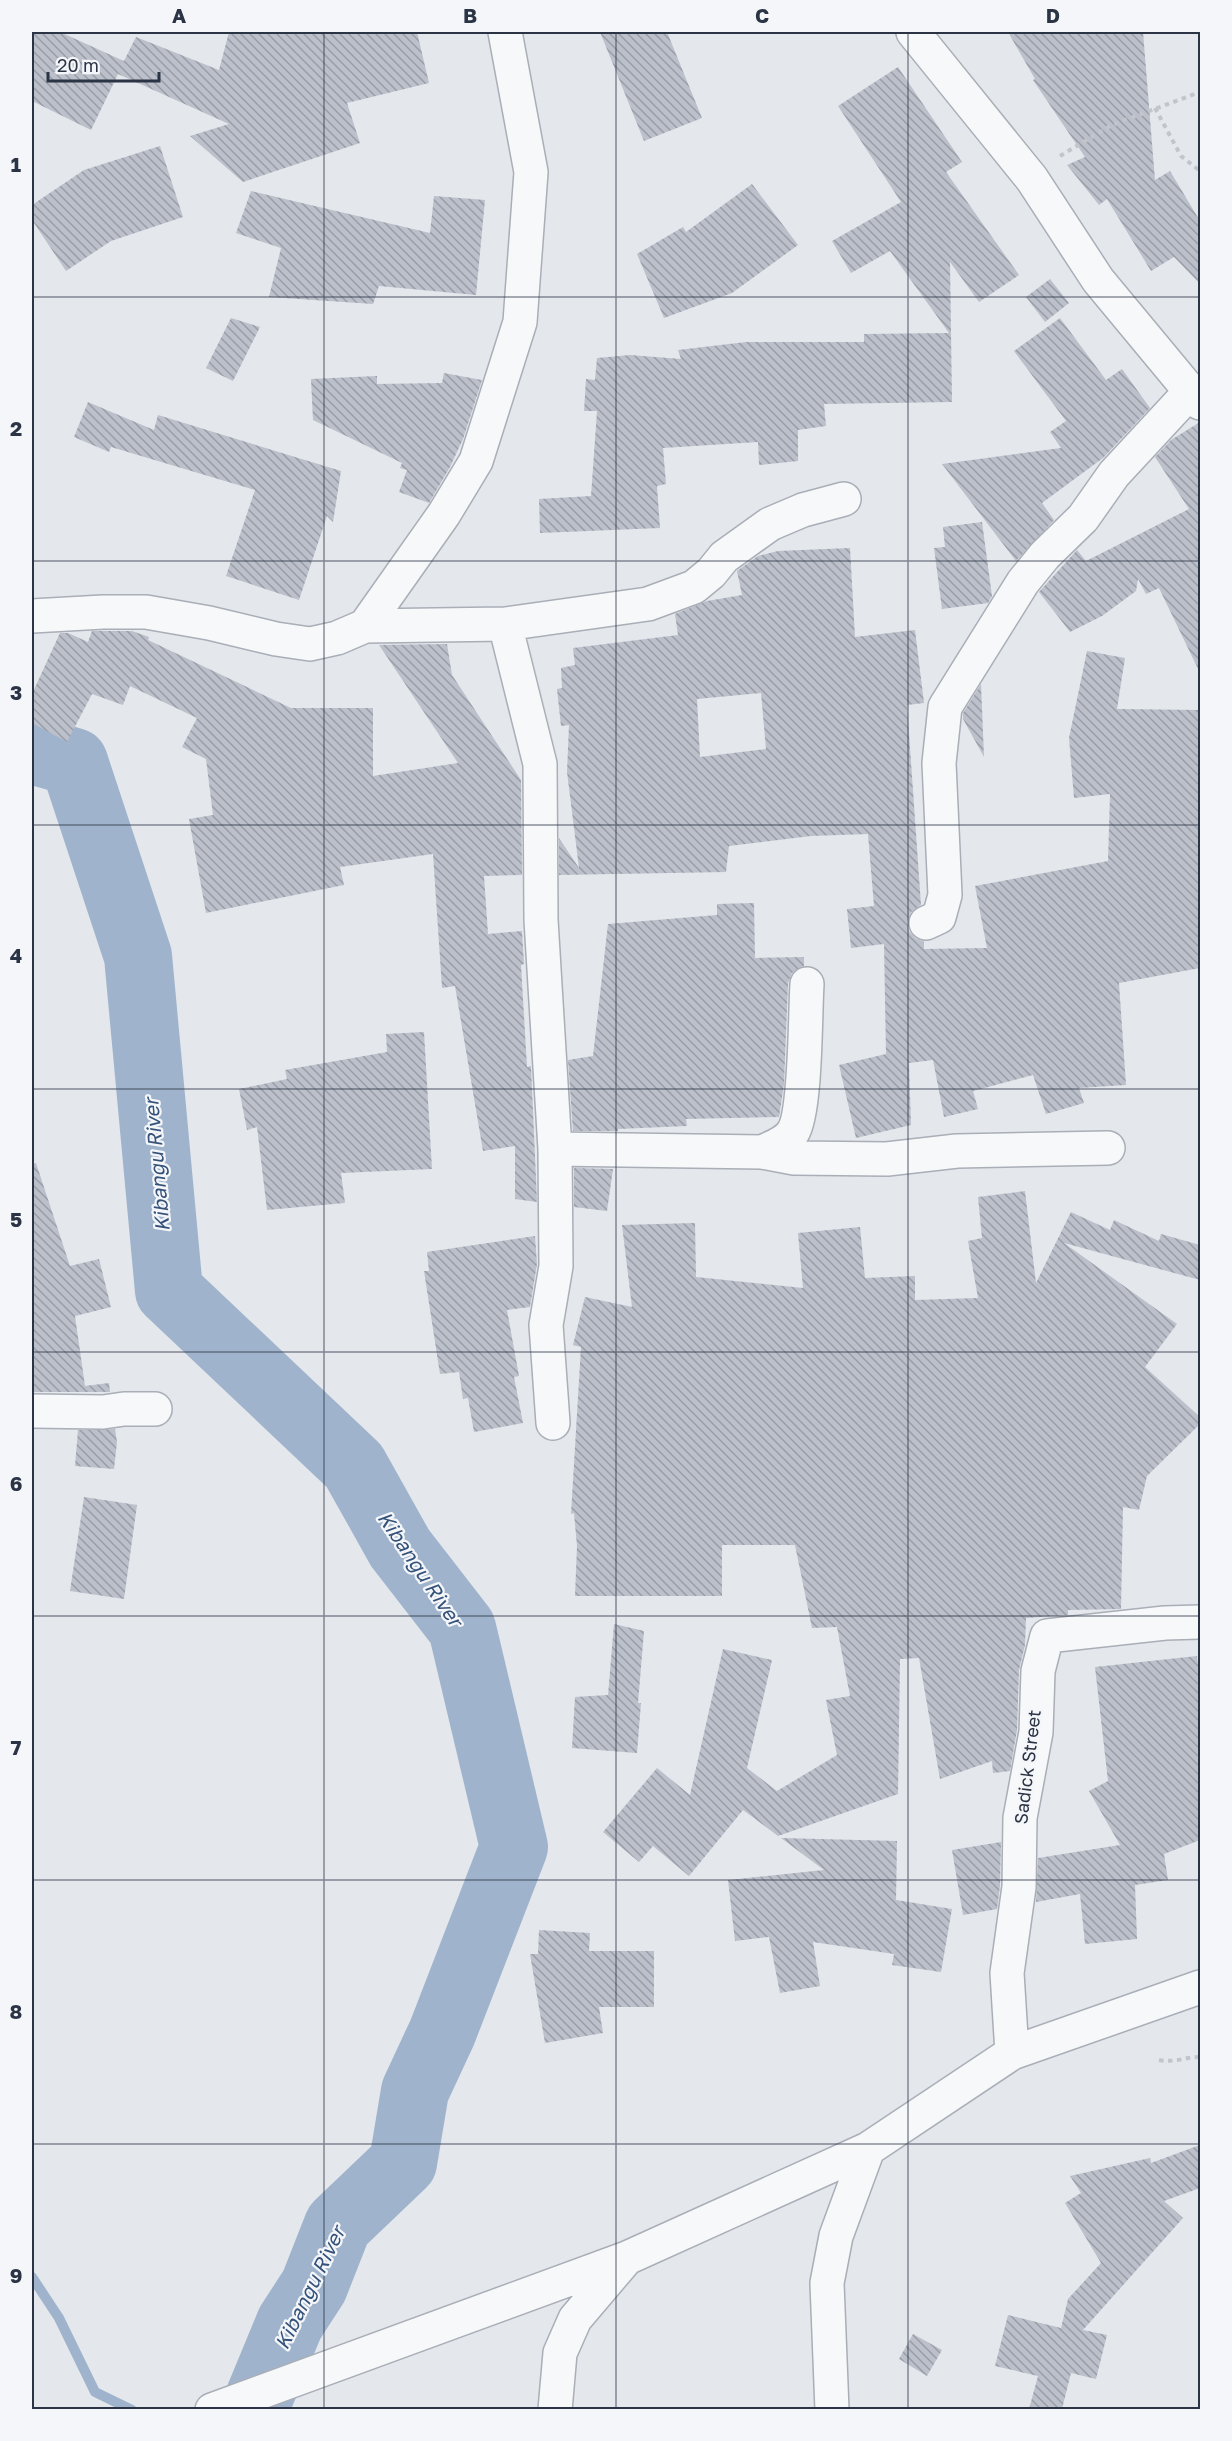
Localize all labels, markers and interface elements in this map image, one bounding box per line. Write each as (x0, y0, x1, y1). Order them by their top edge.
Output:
text: A (172, 3, 186, 27)
text: B (463, 3, 477, 27)
text: C (755, 3, 769, 27)
text: D (1046, 3, 1060, 27)
scale bar (48, 45, 159, 83)
text: 20 m (57, 54, 99, 76)
text: 1 (11, 152, 21, 176)
text: 2 (10, 416, 22, 440)
text: 3 (10, 680, 22, 704)
text: 4 (10, 943, 22, 967)
water label: Kibangu River (138, 1094, 175, 1233)
text: 5 (10, 1207, 22, 1231)
text: 6 (10, 1471, 22, 1495)
water label: Kibangu River (373, 1506, 470, 1634)
street label: Sadick Street (1009, 1708, 1045, 1825)
text: 7 (11, 1735, 22, 1759)
text: 8 (10, 1999, 22, 2023)
water label: Kibangu River (269, 2219, 351, 2353)
text: 9 (10, 2263, 22, 2287)

